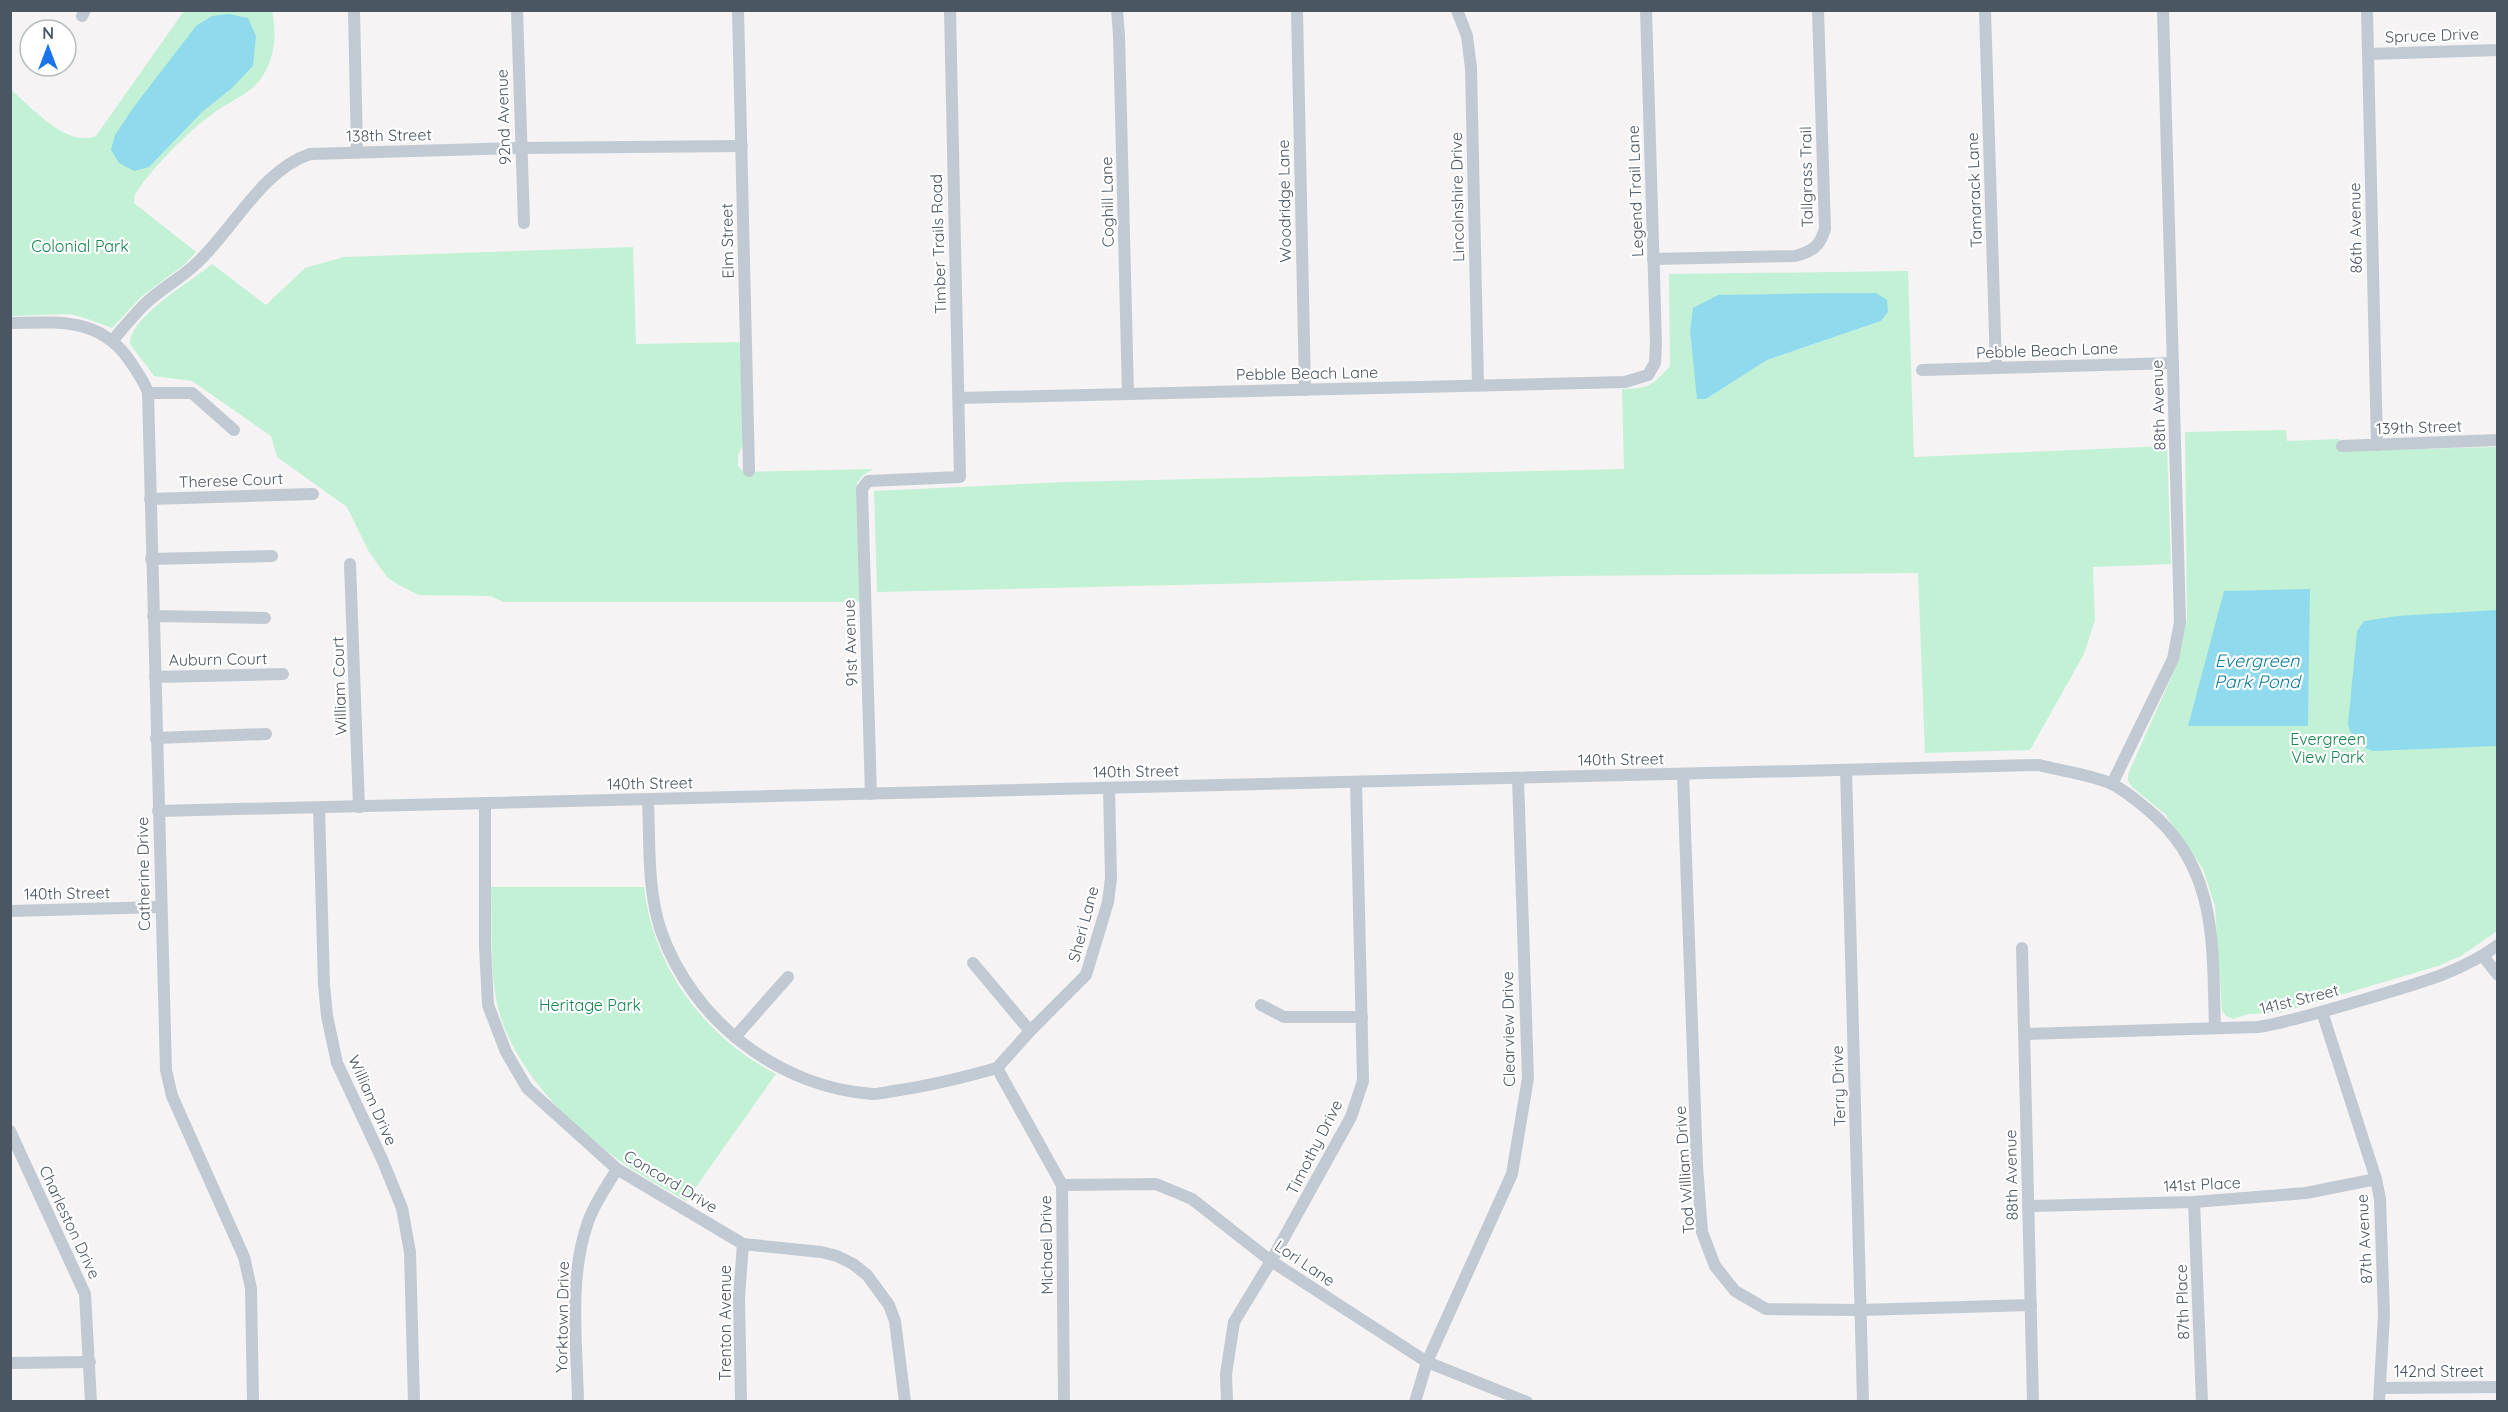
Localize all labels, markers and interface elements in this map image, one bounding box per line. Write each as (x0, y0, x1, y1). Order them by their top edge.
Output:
north arrow (18, 18, 78, 78)
text: N (42, 23, 54, 43)
street label: Spruce Drive (2385, 23, 2479, 47)
street label: 92nd Avenue (491, 69, 515, 165)
street label: 138th Street (346, 124, 432, 146)
street label: Legend Trail Lane (1623, 125, 1647, 257)
street label: Tallgrass Trail (1795, 126, 1817, 228)
street label: Lincolnshire Drive (1446, 132, 1468, 262)
street label: Tamarack Lane (1962, 132, 1986, 248)
street label: Woodridge Lane (1273, 139, 1295, 263)
street label: Coghill Lane (1096, 156, 1118, 248)
street label: Timber Trails Road (926, 174, 950, 314)
street label: 86th Avenue (2344, 182, 2366, 274)
street label: Elm Street (716, 203, 738, 279)
park label: Colonial Park (31, 236, 129, 256)
street label: Pebble Beach Lane (1976, 338, 2118, 362)
street label: 88th Avenue (2146, 359, 2170, 451)
street label: Pebble Beach Lane (1236, 362, 1378, 384)
street label: 139th Street (2376, 416, 2462, 438)
street label: Therese Court (179, 468, 283, 492)
street label: 91st Avenue (838, 599, 862, 687)
street label: William Court (327, 636, 351, 736)
street label: Auburn Court (168, 648, 268, 670)
water label: Evergreen Park Pond (2214, 649, 2302, 693)
park label: Evergreen View Park (2290, 729, 2366, 767)
street label: 140th Street (1578, 748, 1664, 770)
street label: 140th Street (1093, 760, 1179, 782)
street label: 140th Street (607, 772, 693, 794)
street label: Catherine Drive (132, 817, 154, 931)
street label: 140th Street (24, 882, 110, 904)
street label: Sheri Lane (1063, 884, 1103, 964)
street label: Clearview Drive (1497, 971, 1519, 1087)
street label: 141st Street (2257, 980, 2341, 1018)
park label: Heritage Park (539, 995, 641, 1015)
street label: Terry Drive (1827, 1045, 1849, 1127)
street label: William Drive (344, 1052, 402, 1148)
street label: Timothy Drive (1282, 1096, 1346, 1198)
street label: Tod William Drive (1670, 1105, 1698, 1235)
street label: 88th Avenue (2000, 1129, 2022, 1221)
street label: Concord Drive (621, 1145, 721, 1217)
street label: Charleston Drive (35, 1162, 105, 1282)
street label: 141st Place (2163, 1172, 2241, 1196)
street label: 87th Avenue (2352, 1194, 2376, 1284)
street label: Michael Drive (1035, 1195, 1057, 1295)
street label: Lori Lane (1271, 1236, 1339, 1290)
street label: Yorktown Drive (551, 1261, 573, 1373)
street label: 87th Place (2171, 1264, 2193, 1340)
street label: Trenton Avenue (715, 1265, 735, 1381)
street label: 142nd Street (2394, 1361, 2484, 1381)

